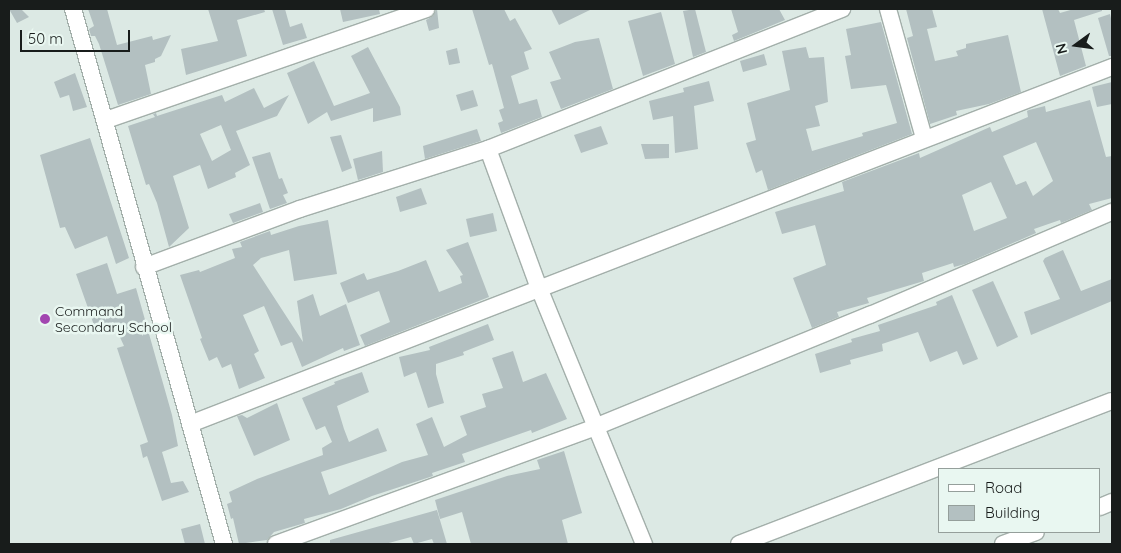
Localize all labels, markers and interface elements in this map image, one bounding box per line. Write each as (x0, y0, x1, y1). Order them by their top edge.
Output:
scale bar (22, 20, 132, 52)
north arrow (1051, 20, 1101, 70)
text: 50 m (28, 29, 63, 48)
text: N (1051, 41, 1071, 56)
place label: Command Secondary School (55, 303, 172, 336)
marker: Command Secondary School (39, 313, 51, 325)
legend (938, 468, 1101, 533)
text: Road (985, 478, 1022, 497)
text: Building (985, 503, 1040, 522)

